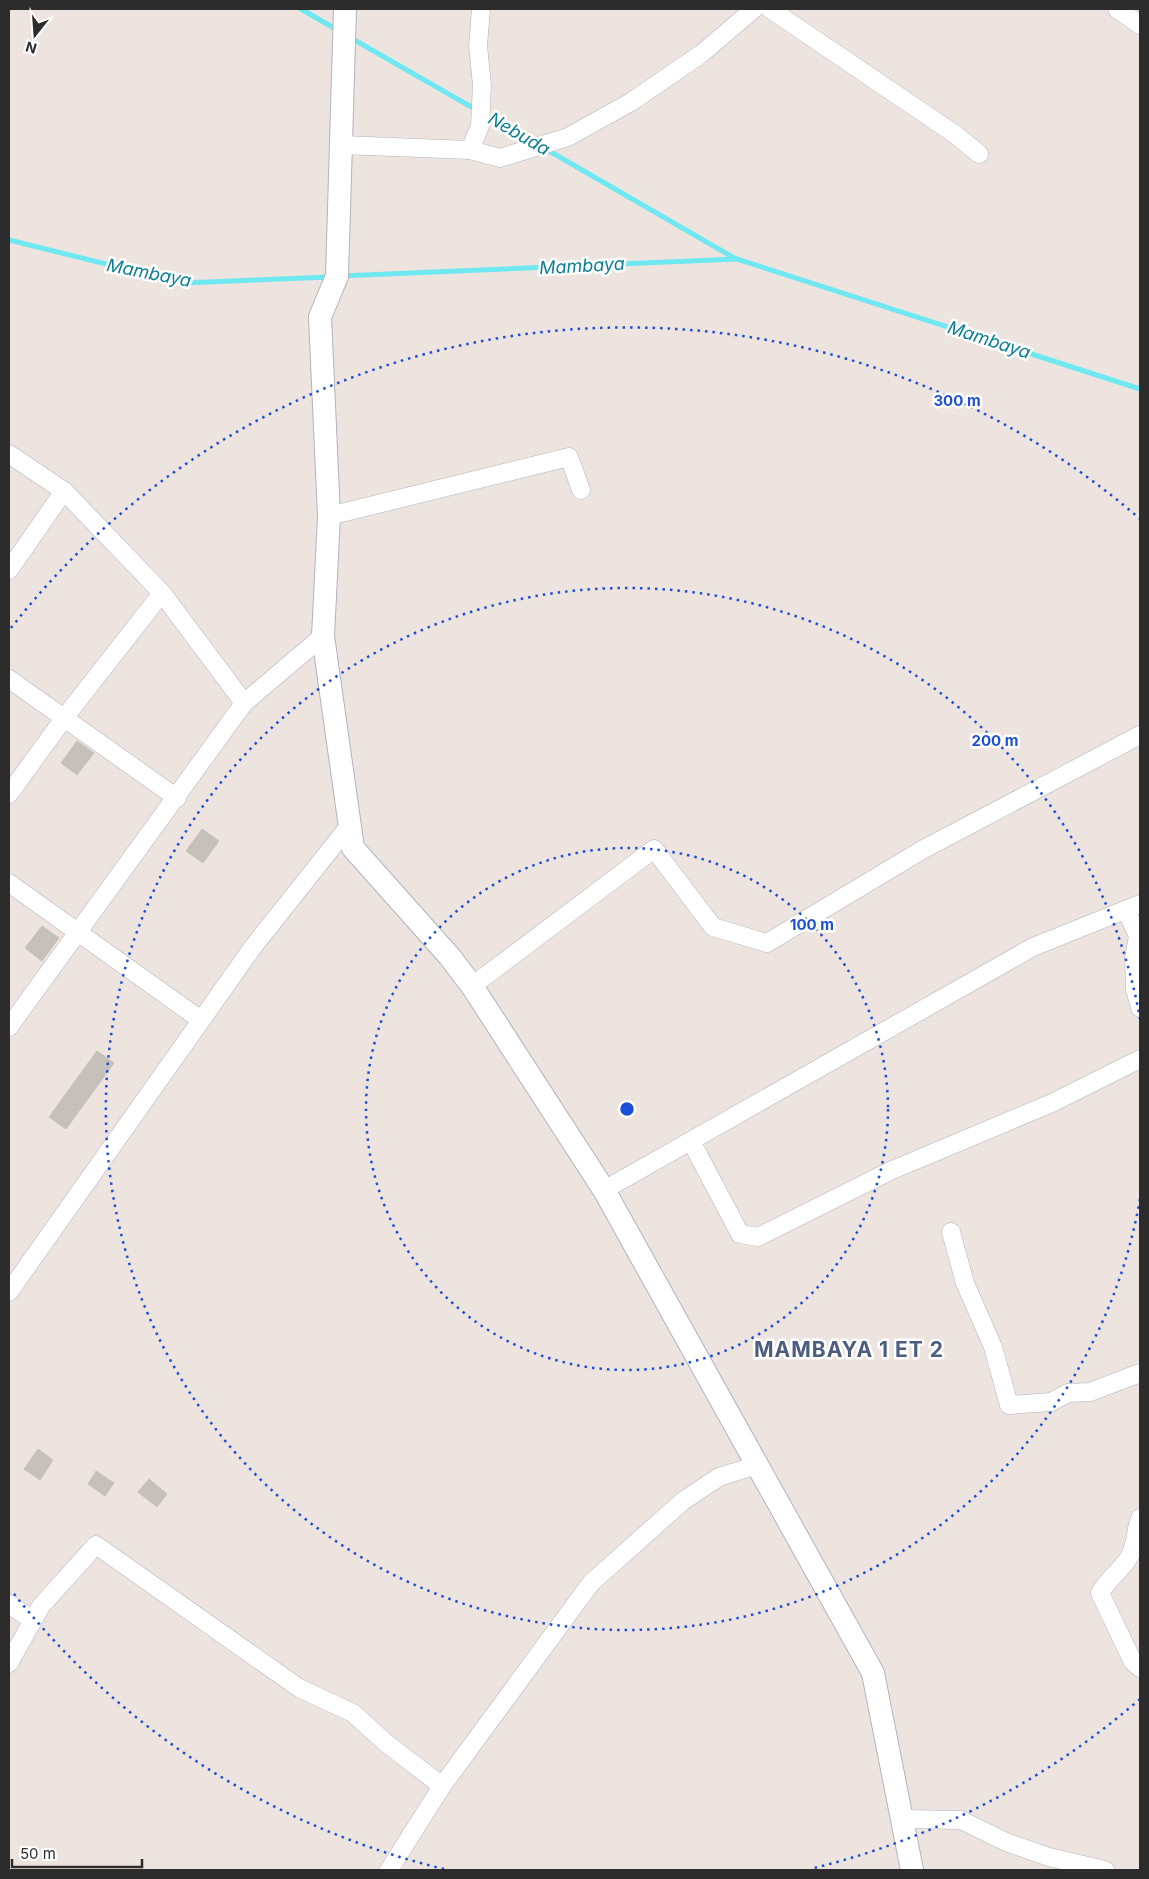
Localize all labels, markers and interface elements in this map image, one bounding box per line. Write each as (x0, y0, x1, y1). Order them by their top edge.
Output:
north arrow (10, 10, 60, 60)
text: N (23, 38, 39, 58)
water label: Nebuda (485, 108, 554, 160)
water label: Mambaya (539, 253, 625, 278)
water label: Mambaya (105, 254, 193, 291)
water label: Mambaya (945, 316, 1033, 363)
text: 300 m (933, 391, 981, 410)
text: 200 m (972, 731, 1018, 750)
text: 100 m (790, 915, 834, 934)
centre of rings (618, 1100, 636, 1118)
district label: MAMBAYA 1 ET 2 (754, 1337, 944, 1362)
scale bar (12, 1836, 142, 1868)
text: 50 m (20, 1844, 56, 1863)

